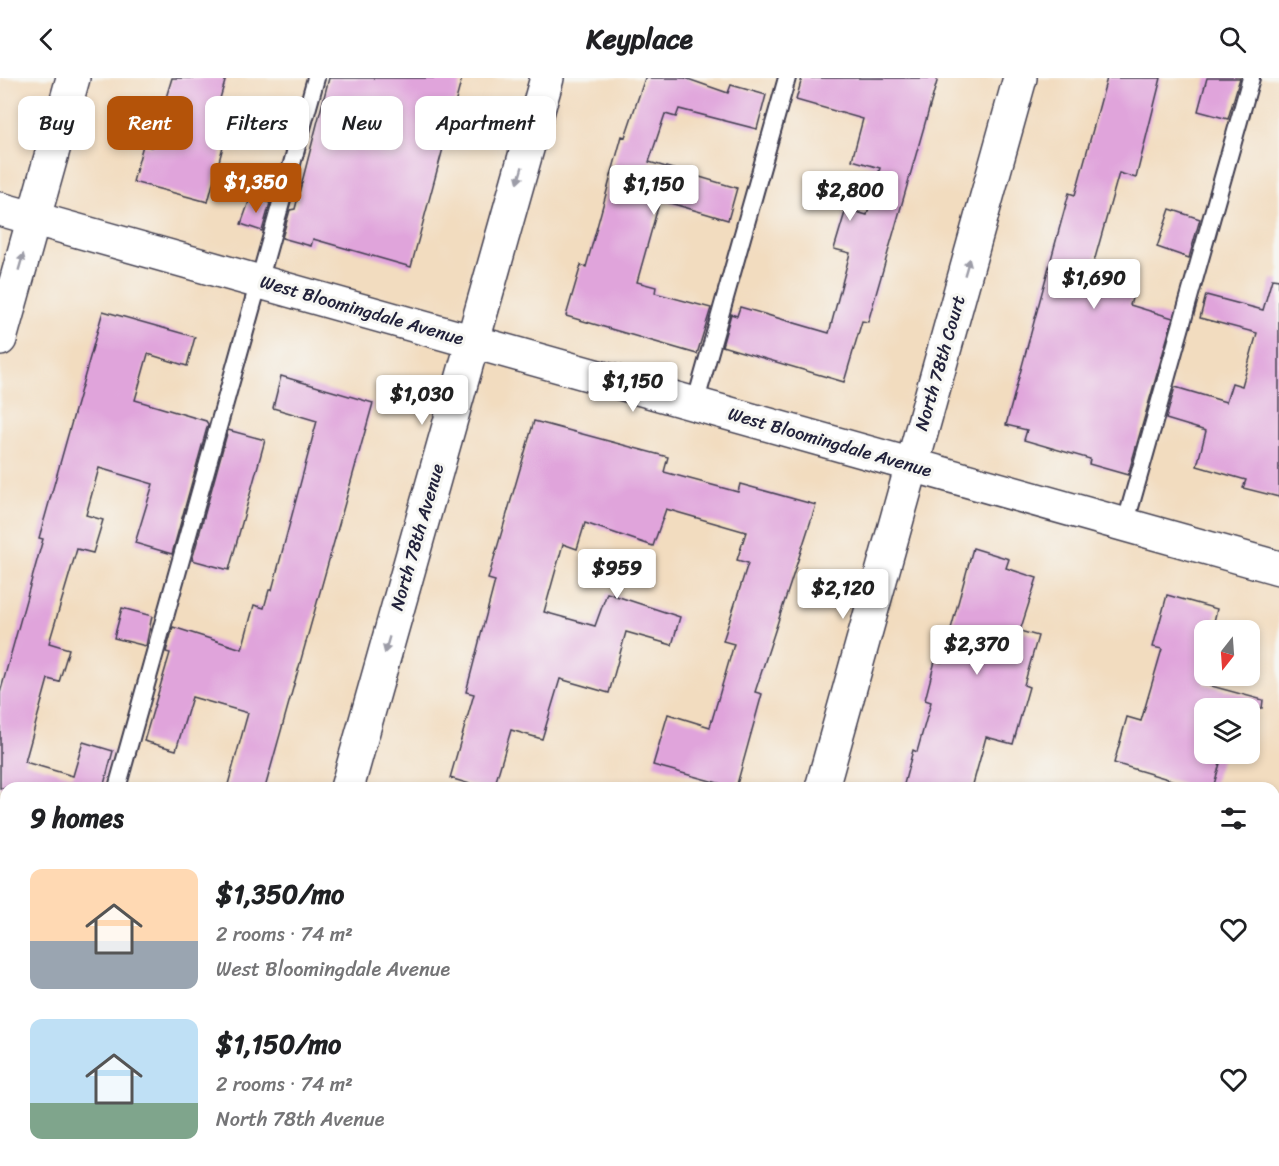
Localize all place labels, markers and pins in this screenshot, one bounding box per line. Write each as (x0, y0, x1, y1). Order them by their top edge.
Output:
pin: $1,350 (207, 163, 305, 214)
pin: $1,150 (605, 165, 703, 216)
pin: $2,800 (801, 171, 899, 222)
pin: $1,690 (1045, 259, 1143, 310)
pin: $1,150 (584, 362, 682, 413)
pin: $1,030 (373, 375, 471, 426)
pin: $959 (581, 549, 653, 600)
pin: $2,120 (794, 569, 892, 620)
pin: $2,370 (928, 625, 1026, 676)

